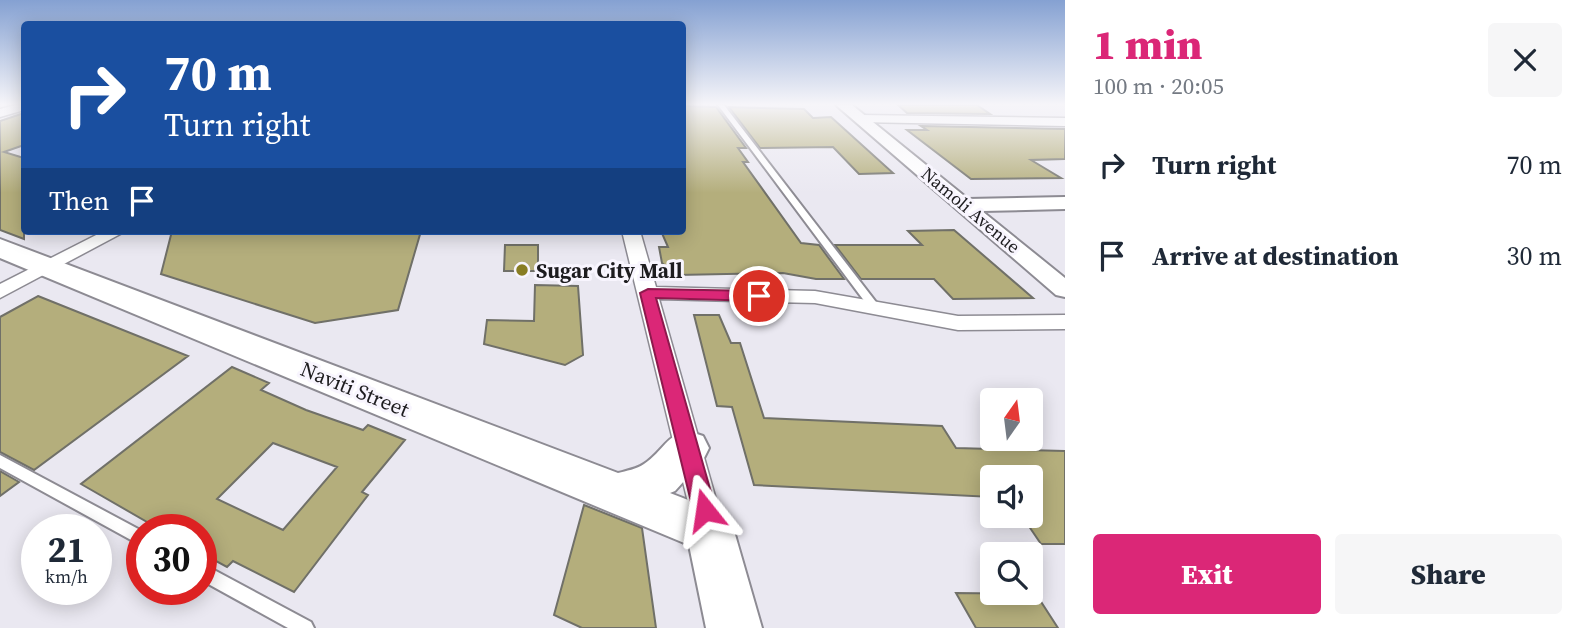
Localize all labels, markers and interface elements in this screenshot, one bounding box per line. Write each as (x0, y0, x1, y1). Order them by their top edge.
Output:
text: 1 min (1093, 15, 1203, 73)
button: close (1488, 23, 1562, 97)
text: 70 m (164, 39, 272, 106)
icon: right (49, 49, 140, 140)
text: 100 m · 20:05 (1093, 70, 1224, 102)
text: Turn right (164, 103, 310, 147)
icon: right (1093, 146, 1131, 184)
text: Turn right (1152, 147, 1276, 183)
text: 70 m (1507, 147, 1562, 183)
street label: Namoli Avenue (916, 161, 1026, 259)
icon: arrive (123, 182, 161, 220)
text: Then (49, 183, 109, 219)
icon: arrive (1093, 237, 1131, 275)
text: Arrive at destination (1152, 238, 1399, 274)
text: 30 m (1507, 238, 1562, 274)
place label: Sugar City Mall (536, 256, 683, 285)
marker: Sugar City Mall (514, 262, 530, 278)
pin (729, 266, 789, 326)
icon: arrive (740, 277, 778, 315)
street label: Naviti Street (296, 354, 414, 424)
north arrow (980, 388, 1043, 452)
map controls (980, 388, 1043, 605)
button: sound (980, 465, 1043, 528)
position arrow (668, 473, 742, 547)
speed limit sign: 30 (126, 514, 217, 605)
text: 21 (48, 526, 85, 574)
button: Exit (1093, 534, 1321, 614)
button: Share (1335, 534, 1562, 614)
button: search (980, 542, 1043, 605)
text: km/h (45, 564, 88, 589)

